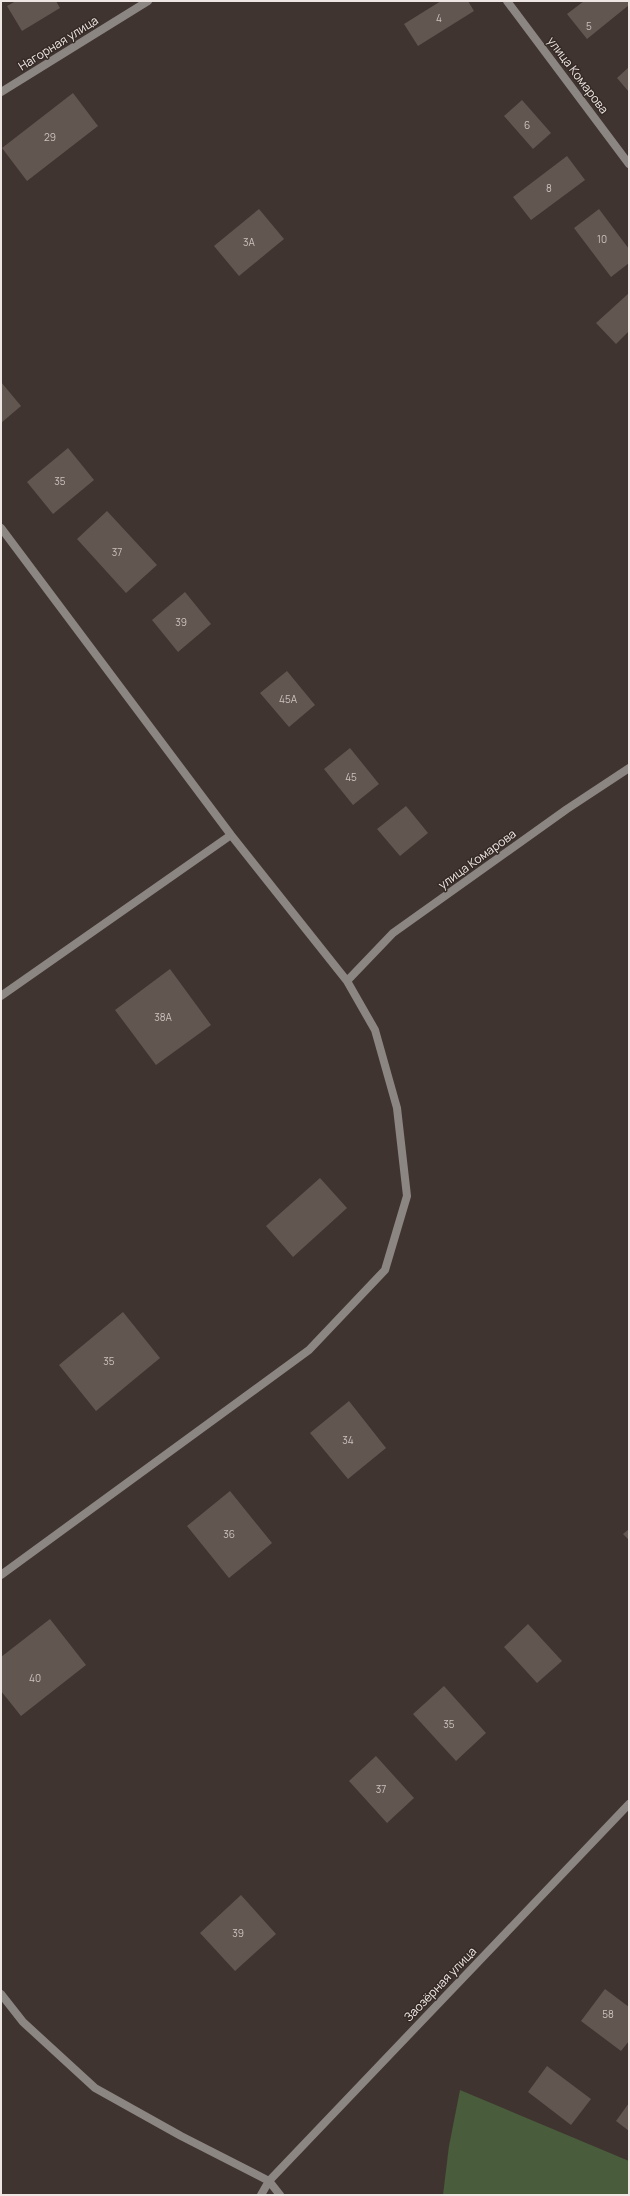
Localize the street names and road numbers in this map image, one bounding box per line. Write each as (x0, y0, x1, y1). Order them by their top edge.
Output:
street label: Нагорная улица (15, 12, 101, 74)
street label: улица Комарова (543, 33, 613, 117)
street label: улица Комарова (435, 825, 519, 893)
street label: Заозёрная улица (400, 1943, 480, 2025)

